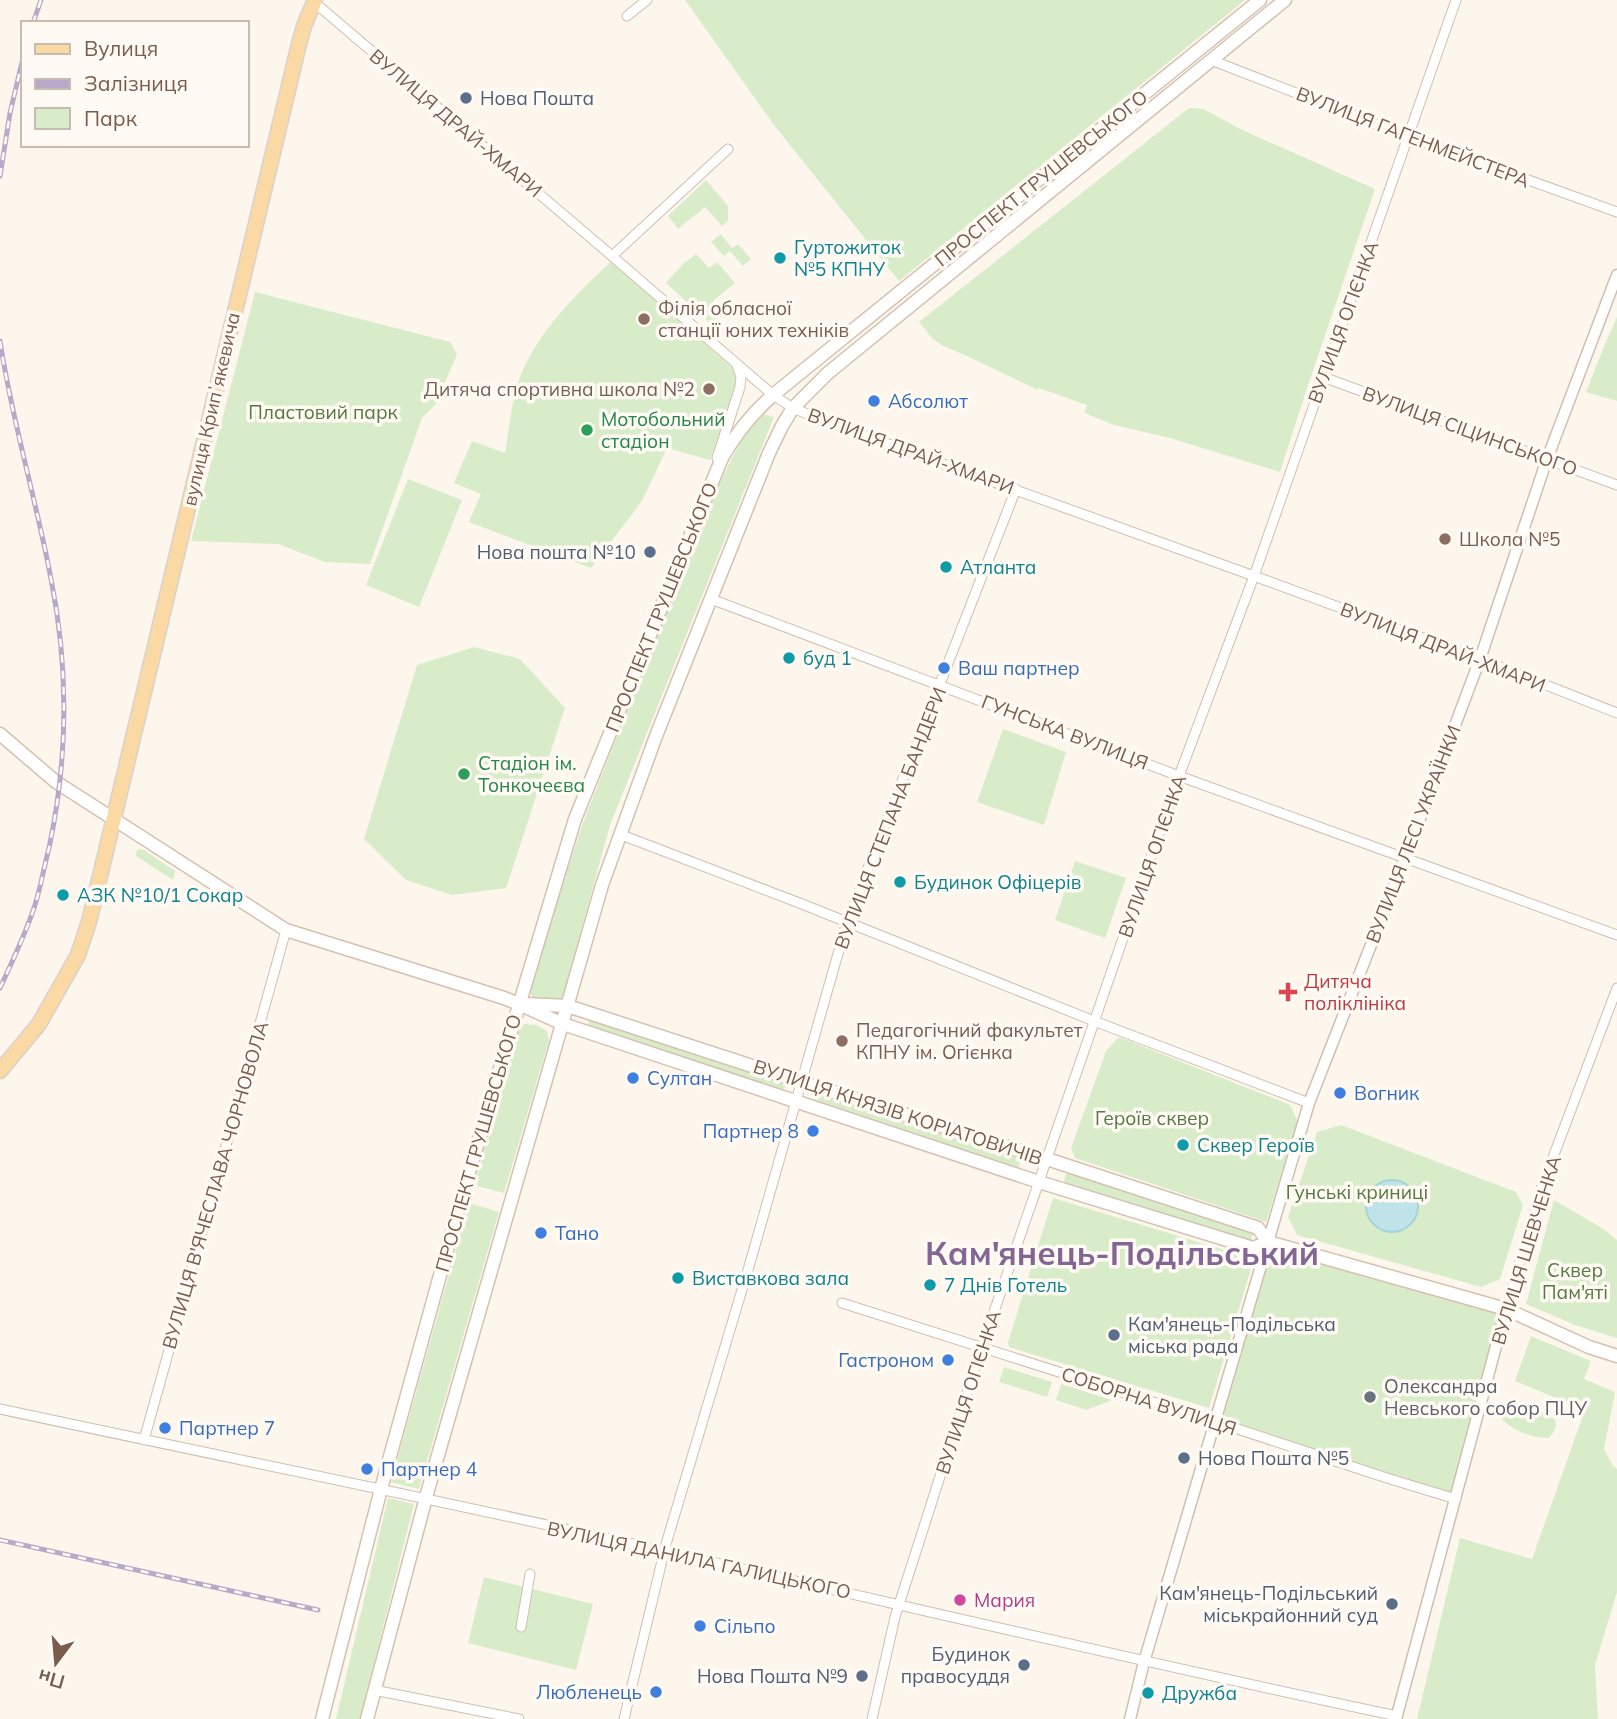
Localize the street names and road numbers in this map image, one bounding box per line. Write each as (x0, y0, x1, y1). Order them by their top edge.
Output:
street label: ВУЛИЦЯ ДРАЙ-ХМАРИ (365, 44, 547, 202)
street label: ВУЛИЦЯ ГАГЕНМЕЙСТЕРА (1293, 81, 1533, 193)
street label: ПРОСПЕКТ ГРУШЕВСЬКОГО (930, 85, 1152, 271)
street label: ВУЛИЦЯ ОГІЄНКА (1303, 238, 1384, 406)
street label: вулиця Крипʼякевича (177, 310, 245, 508)
street label: ВУЛИЦЯ СІЦИНСЬКОГО (1359, 381, 1581, 481)
street label: ВУЛИЦЯ ДРАЙ-ХМАРИ (804, 402, 1018, 500)
street label: ПРОСПЕКТ ГРУШЕВСЬКОГО (600, 479, 722, 735)
street label: ВУЛИЦЯ ДРАЙ-ХМАРИ (1337, 597, 1549, 697)
street label: ВУЛИЦЯ СТЕПАНА БАНДЕРИ (829, 684, 951, 952)
street label: ГУНСЬКА ВУЛИЦЯ (978, 689, 1152, 775)
street label: ВУЛИЦЯ ЛЕСІ УКРАЇНКИ (1360, 722, 1466, 946)
street label: ВУЛИЦЯ ОГІЄНКА (1113, 771, 1191, 941)
street label: ПРОСПЕКТ ГРУШЕВСЬКОГО (430, 1011, 526, 1275)
street label: ВУЛИЦЯ В'ЯЧЕСЛАВА ЧОРНОВОЛА (157, 1018, 273, 1352)
street label: ВУЛИЦЯ КНЯЗІВ КОРІАТОВИЧІВ (750, 1054, 1046, 1170)
street label: ВУЛИЦЯ ШЕВЧЕНКА (1486, 1152, 1566, 1347)
street label: ВУЛИЦЯ ОГІЄНКА (930, 1307, 1006, 1477)
street label: СОБОРНА ВУЛИЦЯ (1058, 1361, 1240, 1441)
street label: ВУЛИЦЯ ДАНИЛА ГАЛИЦЬКОГО (545, 1516, 853, 1604)

